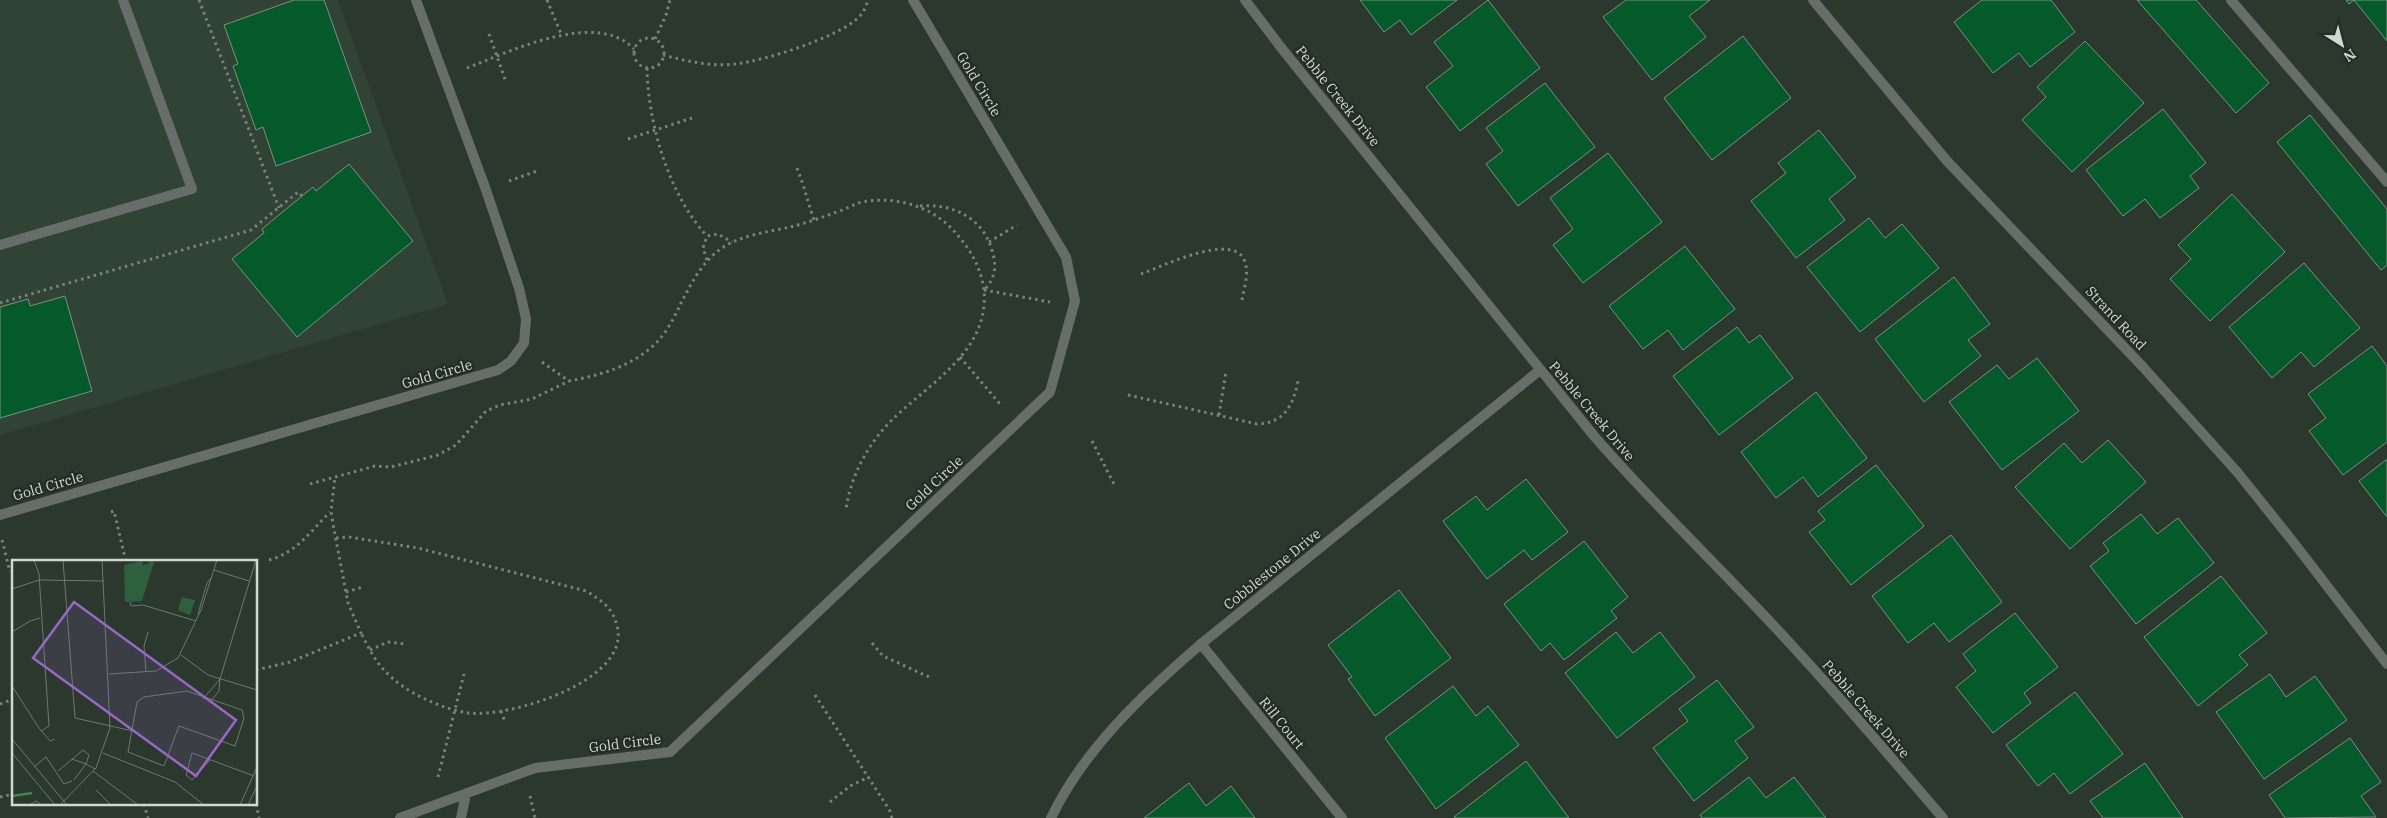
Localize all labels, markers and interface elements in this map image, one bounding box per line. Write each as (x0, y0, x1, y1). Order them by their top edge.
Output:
north arrow (2317, 20, 2367, 70)
street label: Pebble Creek Drive (1292, 42, 1384, 150)
text: N (2340, 45, 2359, 66)
street label: Gold Circle (953, 48, 1005, 120)
street label: Strand Road (2082, 282, 2151, 354)
street label: Gold Circle (400, 355, 474, 393)
street label: Pebble Creek Drive (1545, 358, 1639, 464)
street label: Gold Circle (901, 452, 967, 514)
street label: Gold Circle (11, 467, 85, 505)
street label: Cobblestone Drive (1220, 524, 1324, 614)
inset map (12, 560, 258, 806)
street label: Pebble Creek Drive (1818, 656, 1914, 762)
street label: Rill Court (1255, 693, 1309, 753)
street label: Gold Circle (588, 730, 662, 756)

